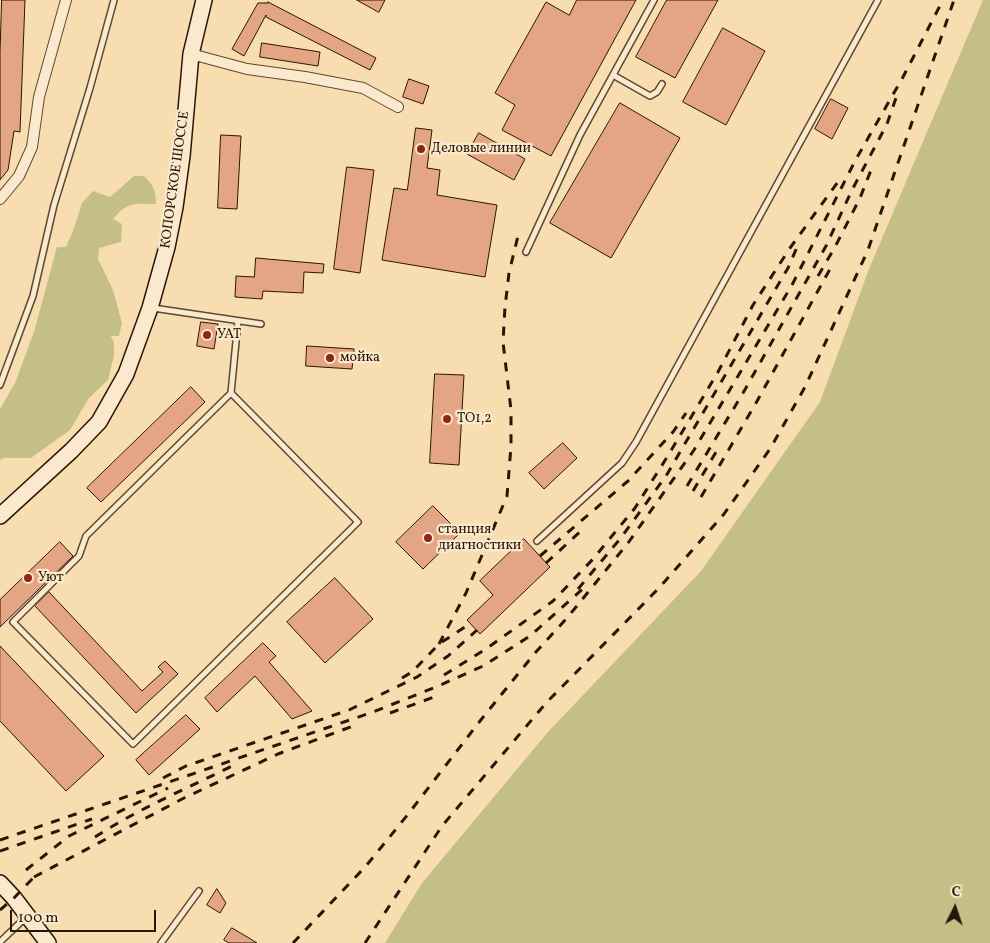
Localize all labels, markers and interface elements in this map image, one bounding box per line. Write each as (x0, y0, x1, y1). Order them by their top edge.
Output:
street label: КОПОРСКОЕ ШОССЕ (158, 110, 194, 250)
place label: Деловые линии (431, 141, 531, 157)
marker: Деловые линии (415, 143, 427, 155)
place label: УАТ (217, 327, 241, 343)
marker: УАТ (201, 329, 213, 341)
place label: мойка (340, 350, 380, 366)
marker: мойка (324, 352, 336, 364)
place label: ТО1,2 (457, 411, 492, 427)
marker: ТО1,2 (441, 413, 453, 425)
place label: станция диагностики (438, 522, 521, 554)
marker: станция диагностики (422, 532, 434, 544)
place label: Уют (38, 570, 64, 586)
marker: Уют (22, 572, 34, 584)
north arrow (930, 883, 980, 933)
text: С (951, 883, 961, 902)
scale bar (12, 900, 159, 932)
text: 100 m (18, 908, 58, 929)

